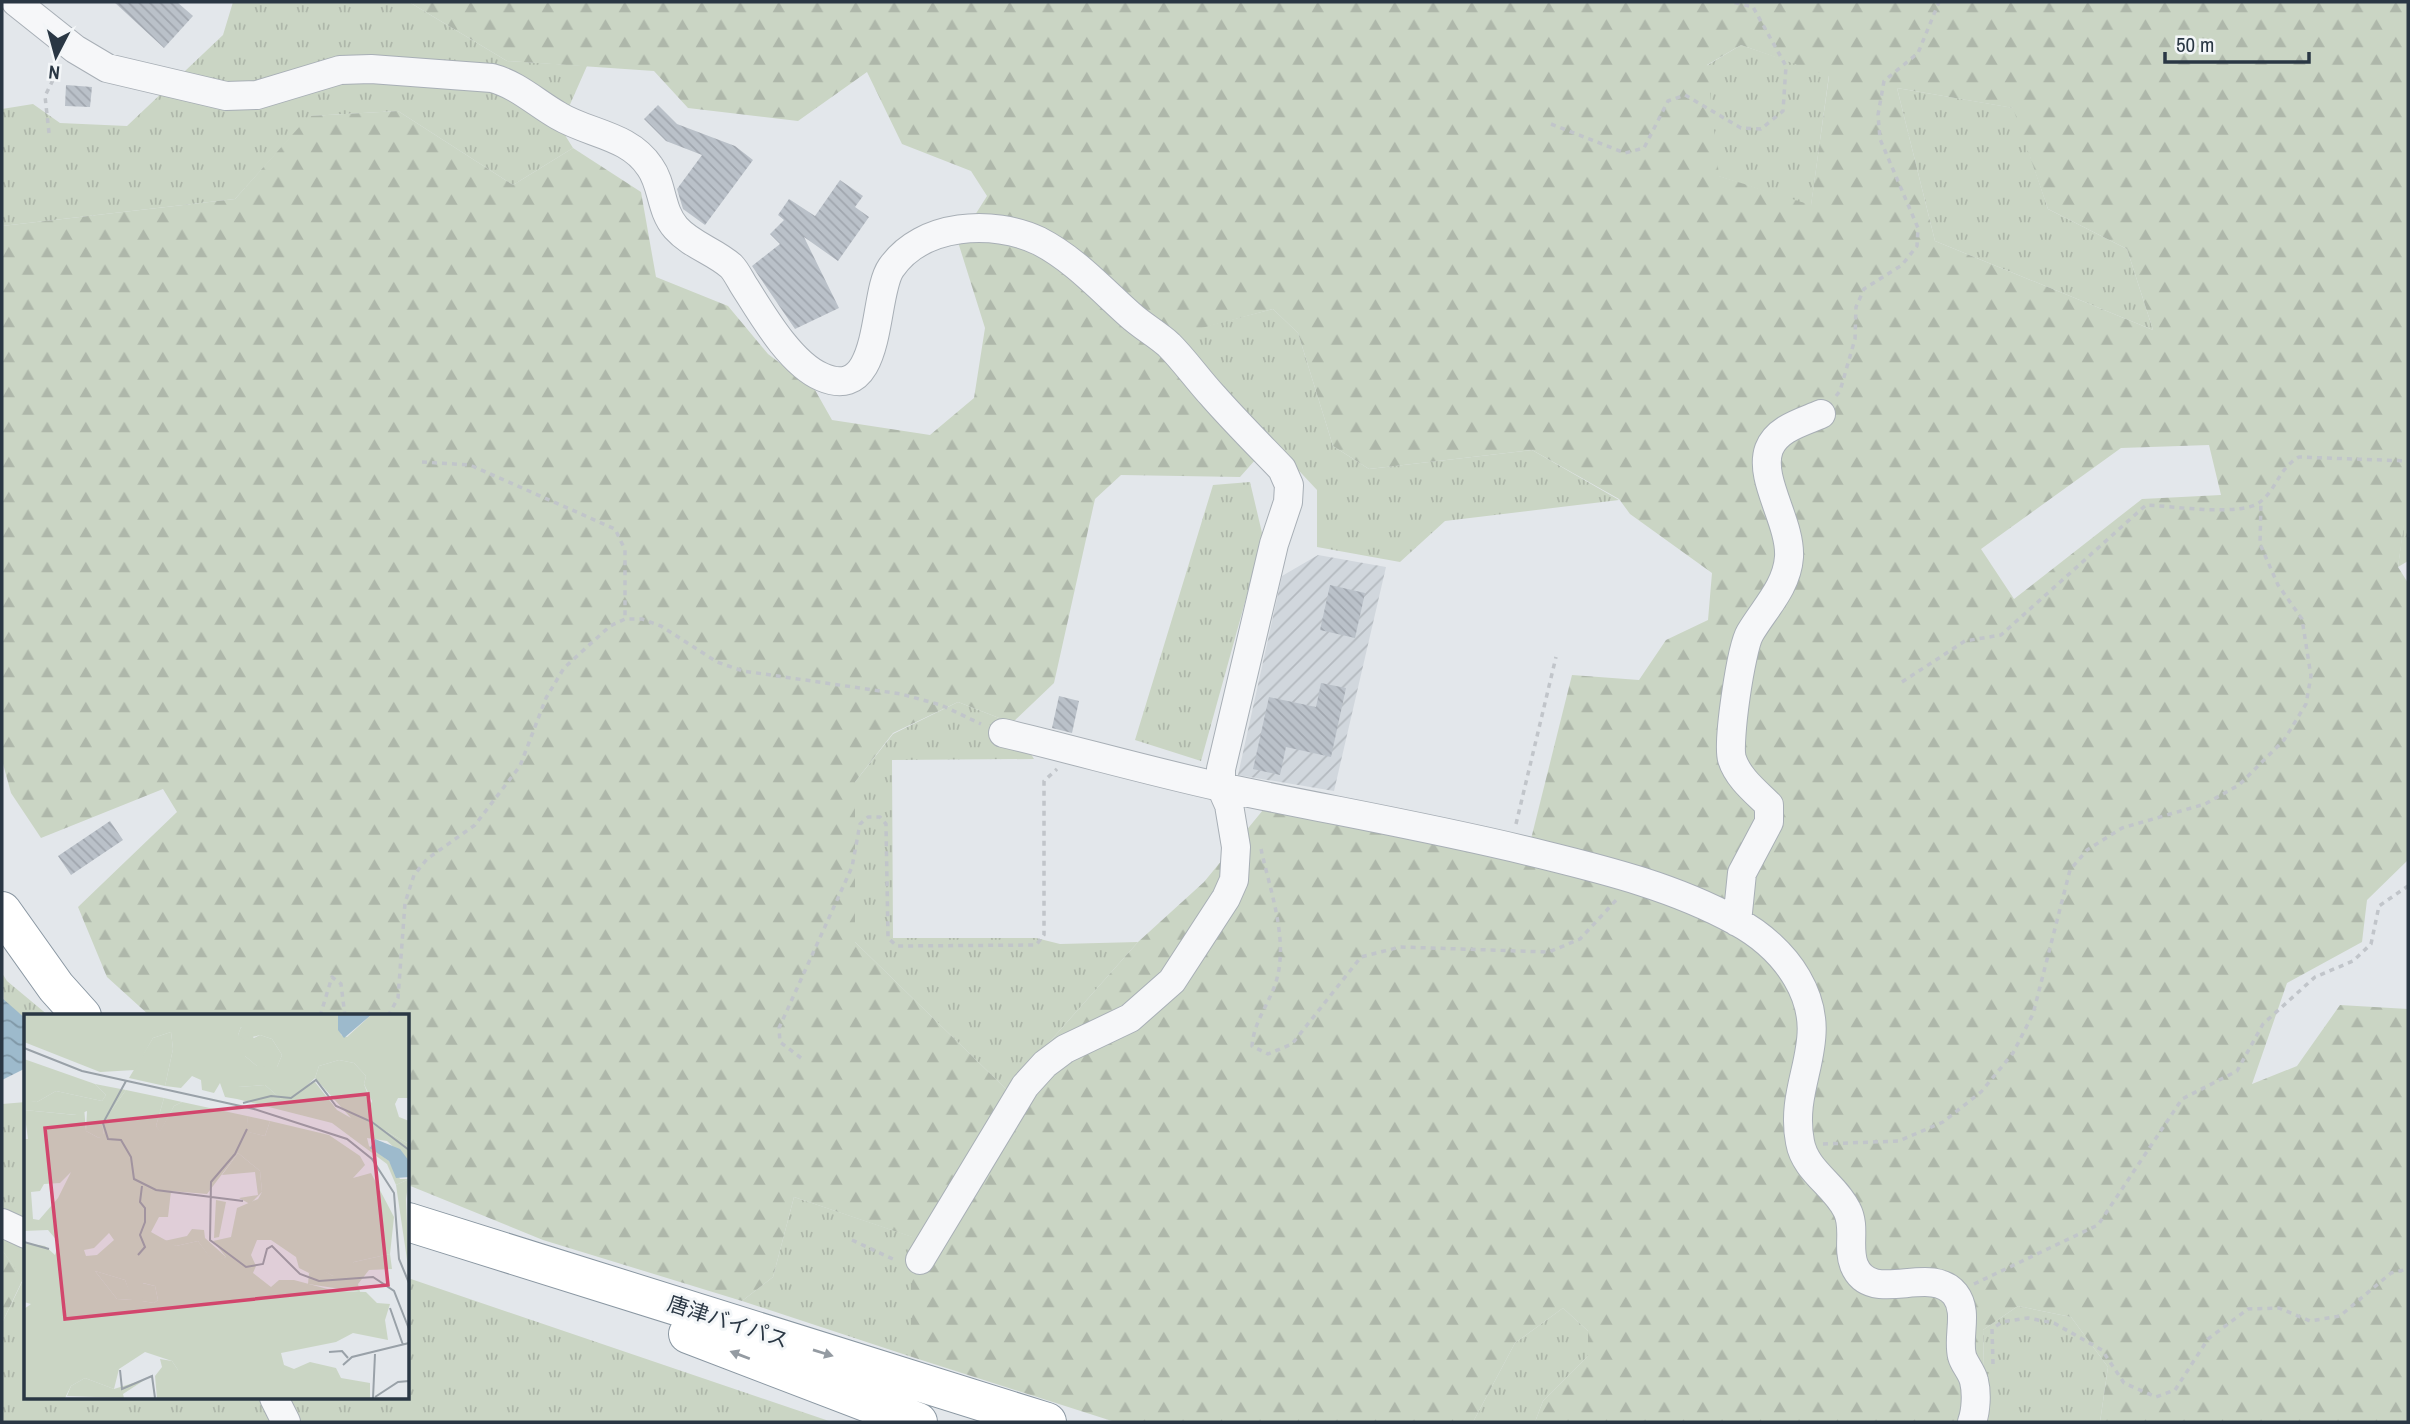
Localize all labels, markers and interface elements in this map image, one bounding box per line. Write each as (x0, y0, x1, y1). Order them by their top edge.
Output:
north arrow (21, 21, 91, 91)
scale bar (2165, 21, 2308, 65)
text: 50 m (2176, 30, 2214, 59)
text: N (47, 59, 61, 86)
inset map (24, 1014, 410, 1400)
street label: 唐津バイパス (664, 1288, 792, 1355)
one-way arrow (813, 1348, 834, 1358)
one-way arrow (729, 1349, 750, 1360)

